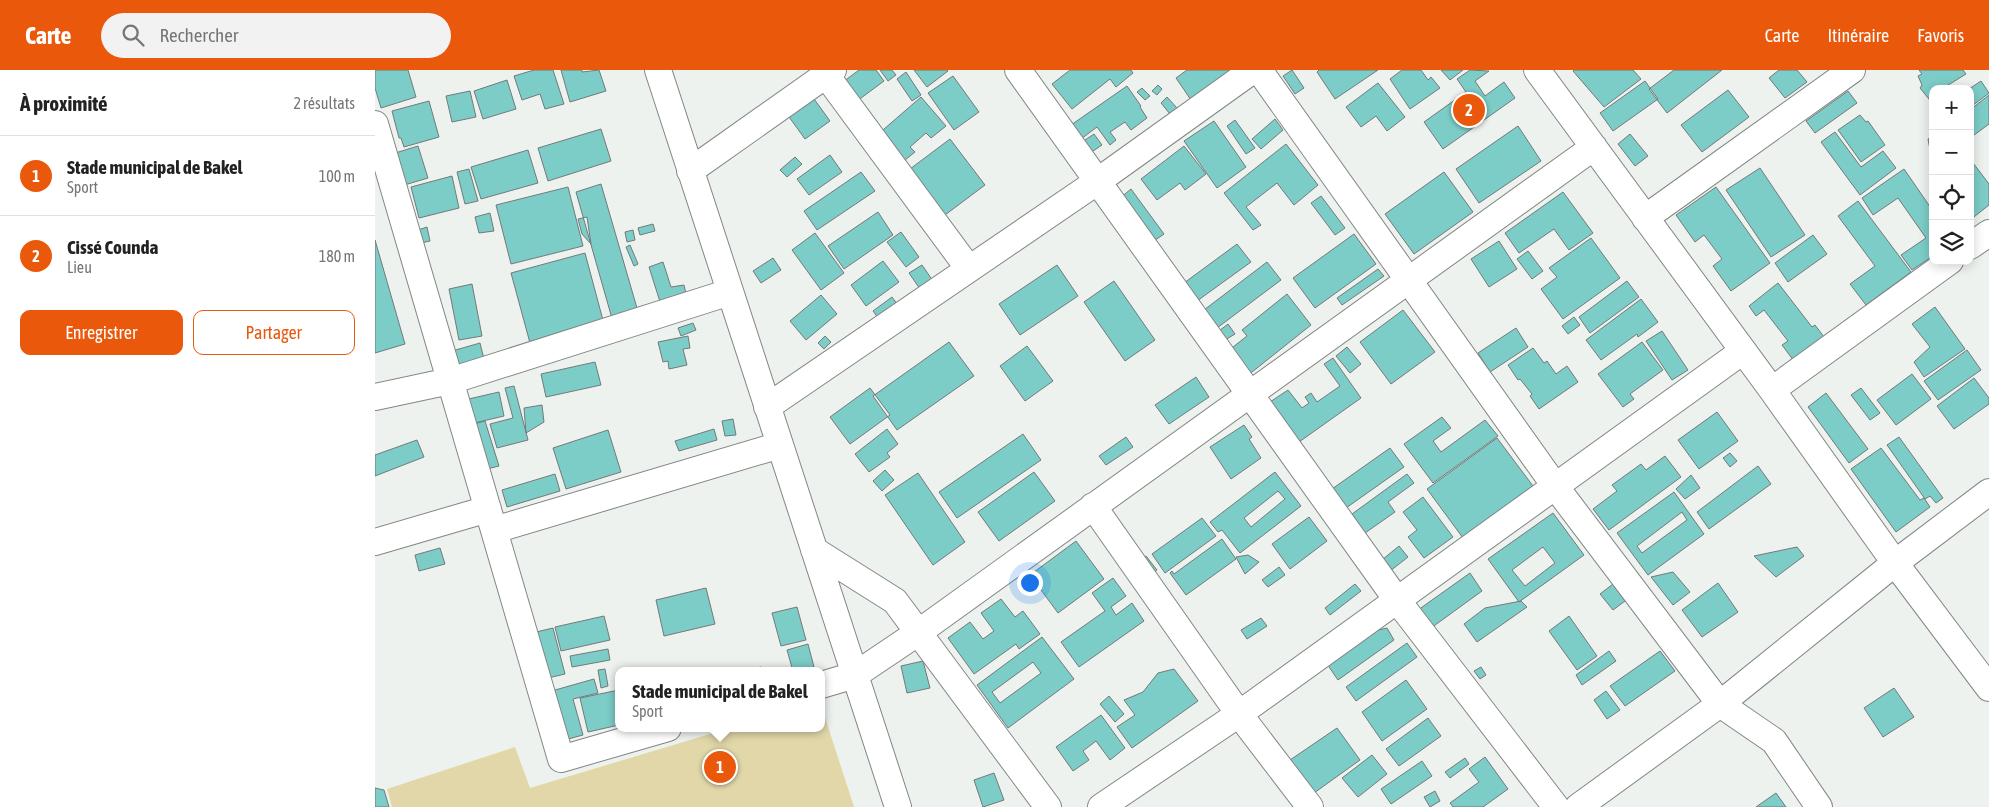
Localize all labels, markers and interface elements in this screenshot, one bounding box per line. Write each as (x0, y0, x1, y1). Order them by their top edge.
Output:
search box (101, 13, 451, 58)
icon: search (119, 21, 147, 49)
text: Carte (25, 22, 71, 49)
text: Rechercher (159, 24, 238, 46)
text: Carte (1765, 25, 1799, 46)
text: Itinéraire (1827, 25, 1889, 46)
text: Favoris (1917, 25, 1964, 46)
map controls (1929, 85, 1974, 265)
button: + (1929, 85, 1974, 130)
text: À proximité (20, 91, 108, 115)
pin: 2 (1453, 91, 1485, 129)
text: 2 résultats (293, 94, 355, 112)
button: − (1929, 130, 1974, 175)
text: Stade municipal de Bakel (67, 156, 243, 178)
text: 1 (32, 167, 40, 185)
text: 100 m (319, 167, 355, 185)
button: locate (1929, 175, 1974, 220)
text: Sport (67, 178, 98, 196)
button: layers (1929, 220, 1974, 265)
text: Cissé Counda (67, 236, 158, 258)
text: 2 (32, 247, 40, 265)
text: 180 m (319, 247, 355, 265)
text: Lieu (67, 258, 92, 276)
button: Enregistrer (20, 310, 183, 355)
button: Partager (193, 310, 355, 355)
your location (1017, 570, 1043, 596)
popup (615, 667, 825, 732)
text: Stade municipal de Bakel (632, 680, 808, 702)
text: Sport (632, 702, 663, 720)
pin: 1 (704, 748, 736, 786)

